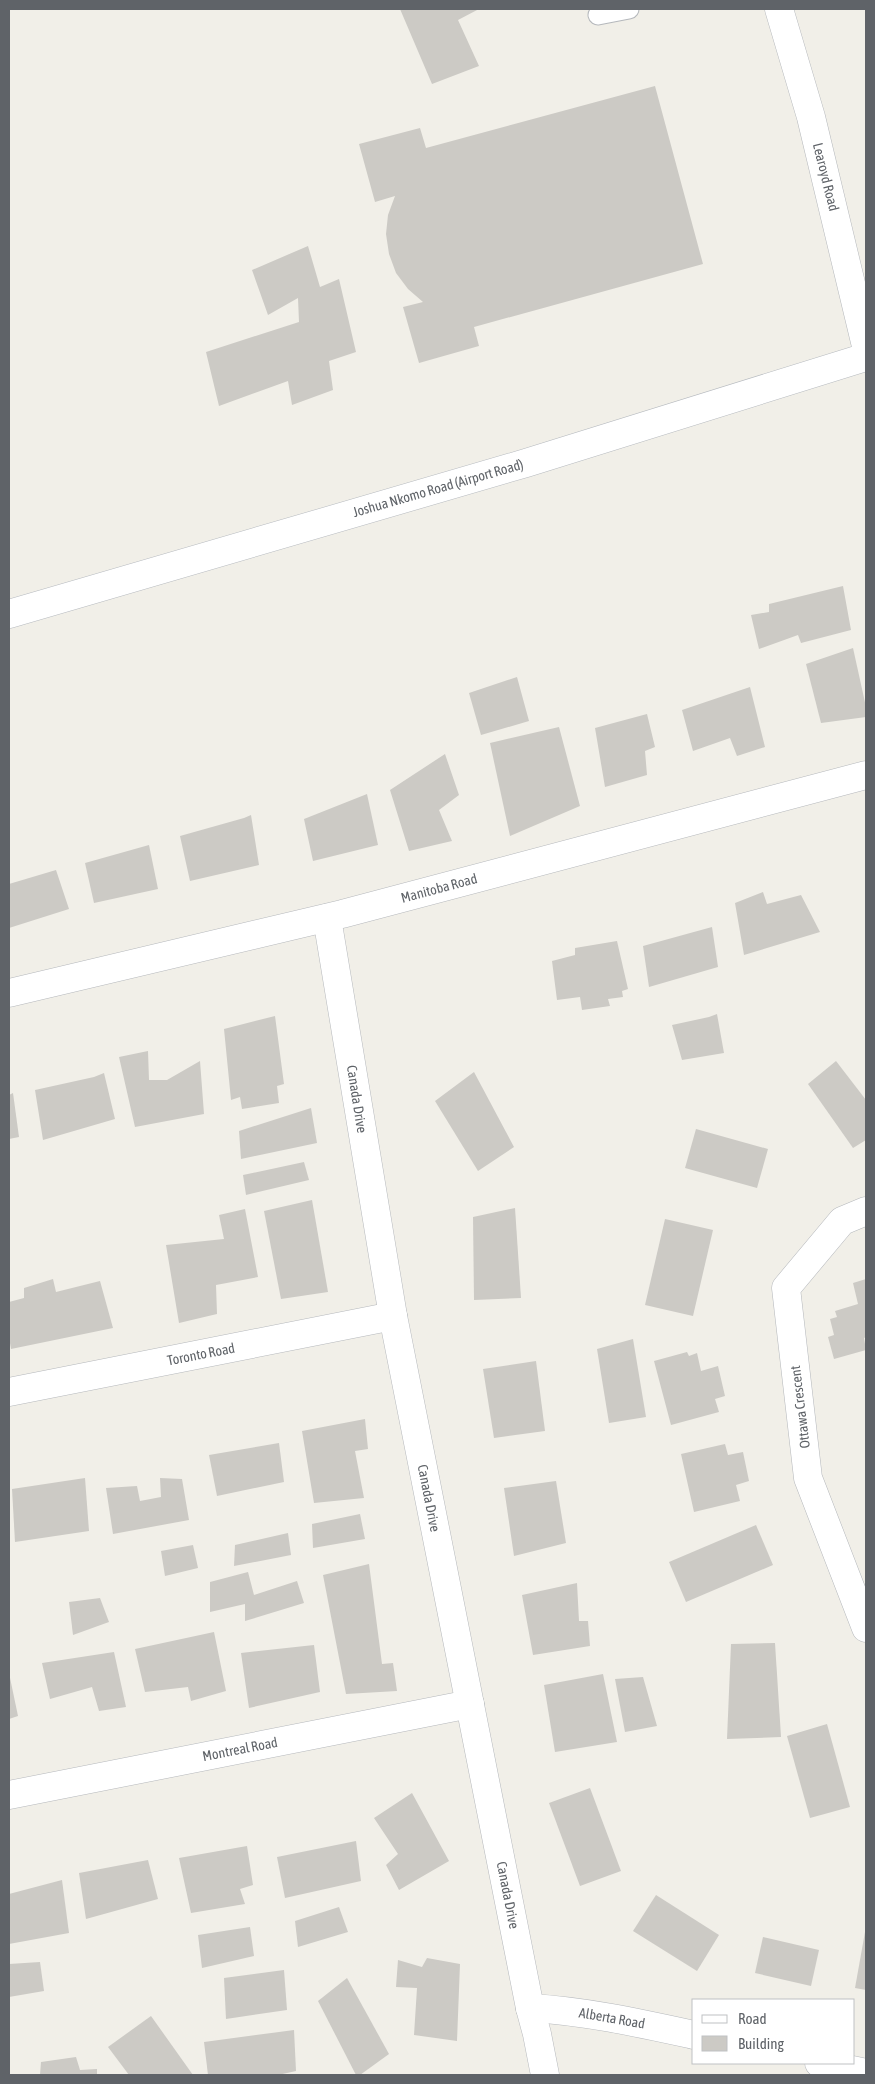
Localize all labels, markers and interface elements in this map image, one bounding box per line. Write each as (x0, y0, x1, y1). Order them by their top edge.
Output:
street label: Learoyd Road (810, 141, 842, 213)
street label: Joshua Nkomo Road (Airport Road) (351, 456, 525, 520)
street label: Manitoba Road (399, 870, 479, 906)
street label: Canada Drive (344, 1064, 370, 1134)
street label: Toronto Road (166, 1340, 236, 1368)
street label: Ottawa Crescent (787, 1365, 813, 1449)
street label: Canada Drive (415, 1463, 443, 1533)
street label: Montreal Road (201, 1734, 279, 1764)
street label: Canada Drive (494, 1860, 522, 1930)
legend (692, 1999, 855, 2064)
street label: Alberta Road (578, 2004, 646, 2032)
text: Road (738, 2010, 767, 2027)
text: Building (738, 2035, 784, 2052)

